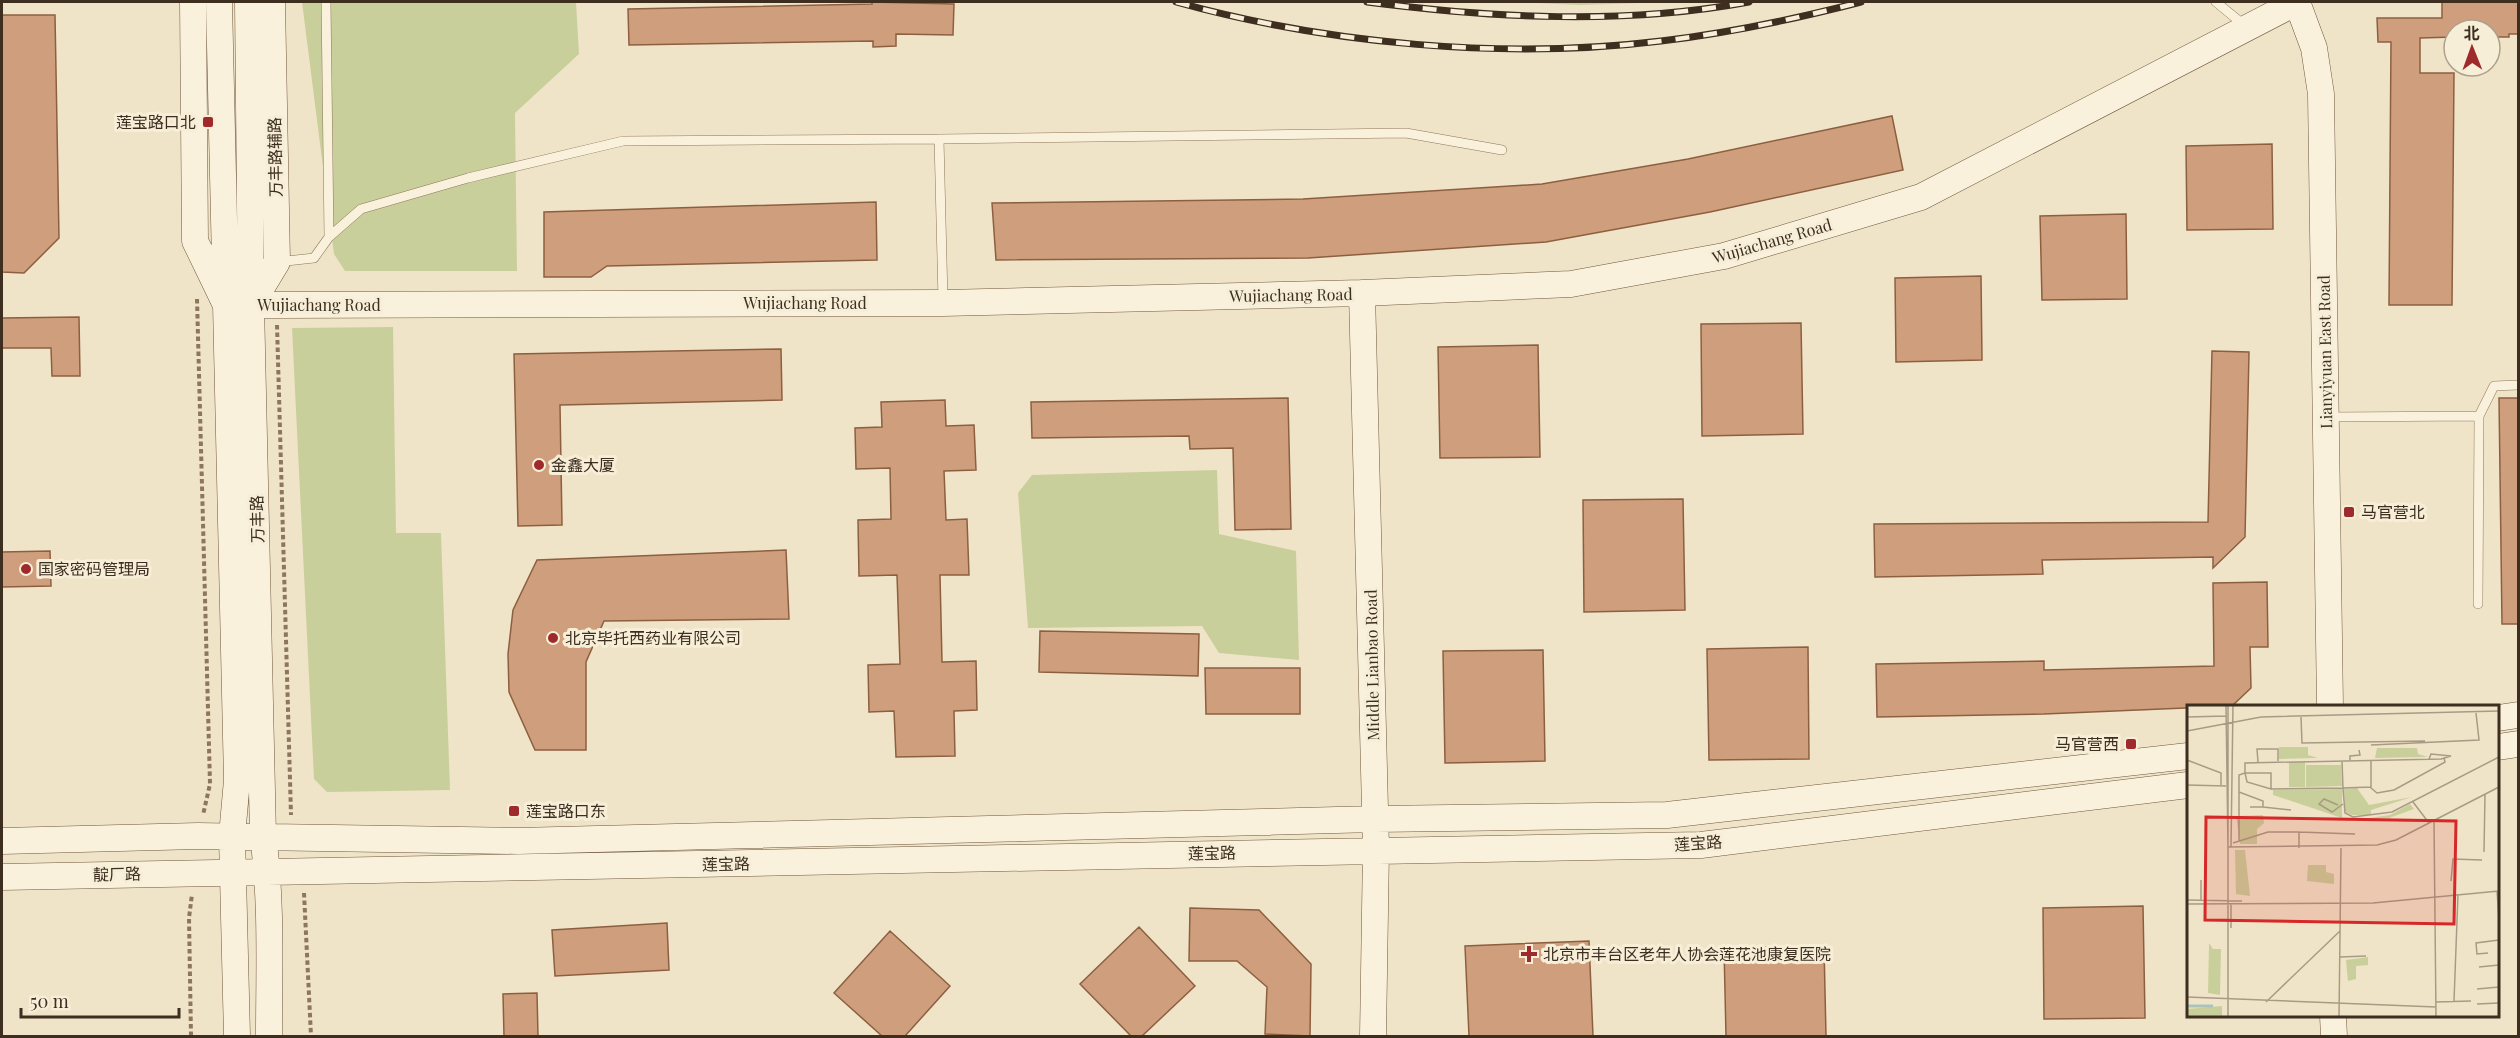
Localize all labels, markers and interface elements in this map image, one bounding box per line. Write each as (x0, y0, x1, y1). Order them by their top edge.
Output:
north arrow (2442, 18, 2502, 78)
text: 北 (2464, 22, 2480, 43)
place label: 莲宝路口北 (116, 111, 196, 132)
marker: 莲宝路口北 (201, 115, 215, 129)
street label: 万丰路辅路 (263, 117, 286, 197)
street label: Wujiachang Road (1709, 213, 1834, 268)
street label: Lianyiyuan East Road (2313, 275, 2336, 429)
street label: Wujiachang Road (1228, 283, 1353, 306)
street label: Wujiachang Road (742, 292, 867, 313)
street label: Wujiachang Road (256, 294, 381, 315)
place label: 金鑫大厦 (551, 454, 615, 475)
marker: 金鑫大厦 (532, 458, 546, 472)
street label: 万丰路 (246, 495, 267, 543)
place label: 马官营北 (2361, 501, 2425, 522)
marker: 马官营北 (2342, 505, 2356, 519)
place label: 国家密码管理局 (38, 558, 150, 579)
marker: 国家密码管理局 (19, 562, 33, 576)
street label: Middle Lianbao Road (1360, 589, 1383, 741)
place label: 北京毕托西药业有限公司 (565, 627, 741, 648)
marker: 北京毕托西药业有限公司 (546, 631, 560, 645)
inset map (2187, 705, 2499, 1017)
place label: 马官营西 (2055, 733, 2119, 754)
marker: 马官营西 (2124, 737, 2138, 751)
place label: 莲宝路口东 (526, 800, 606, 821)
marker: 莲宝路口东 (507, 804, 521, 818)
street label: 莲宝路 (1673, 830, 1723, 855)
street label: 莲宝路 (1188, 842, 1236, 863)
street label: 莲宝路 (702, 853, 750, 874)
street label: 靛厂路 (93, 863, 141, 884)
place label: 北京市丰台区老年人协会莲花池康复医院 (1543, 943, 1831, 964)
marker: 北京市丰台区老年人协会莲花池康复医院 (1520, 945, 1538, 963)
scale bar (21, 981, 178, 1019)
text: 50 m (30, 989, 69, 1013)

